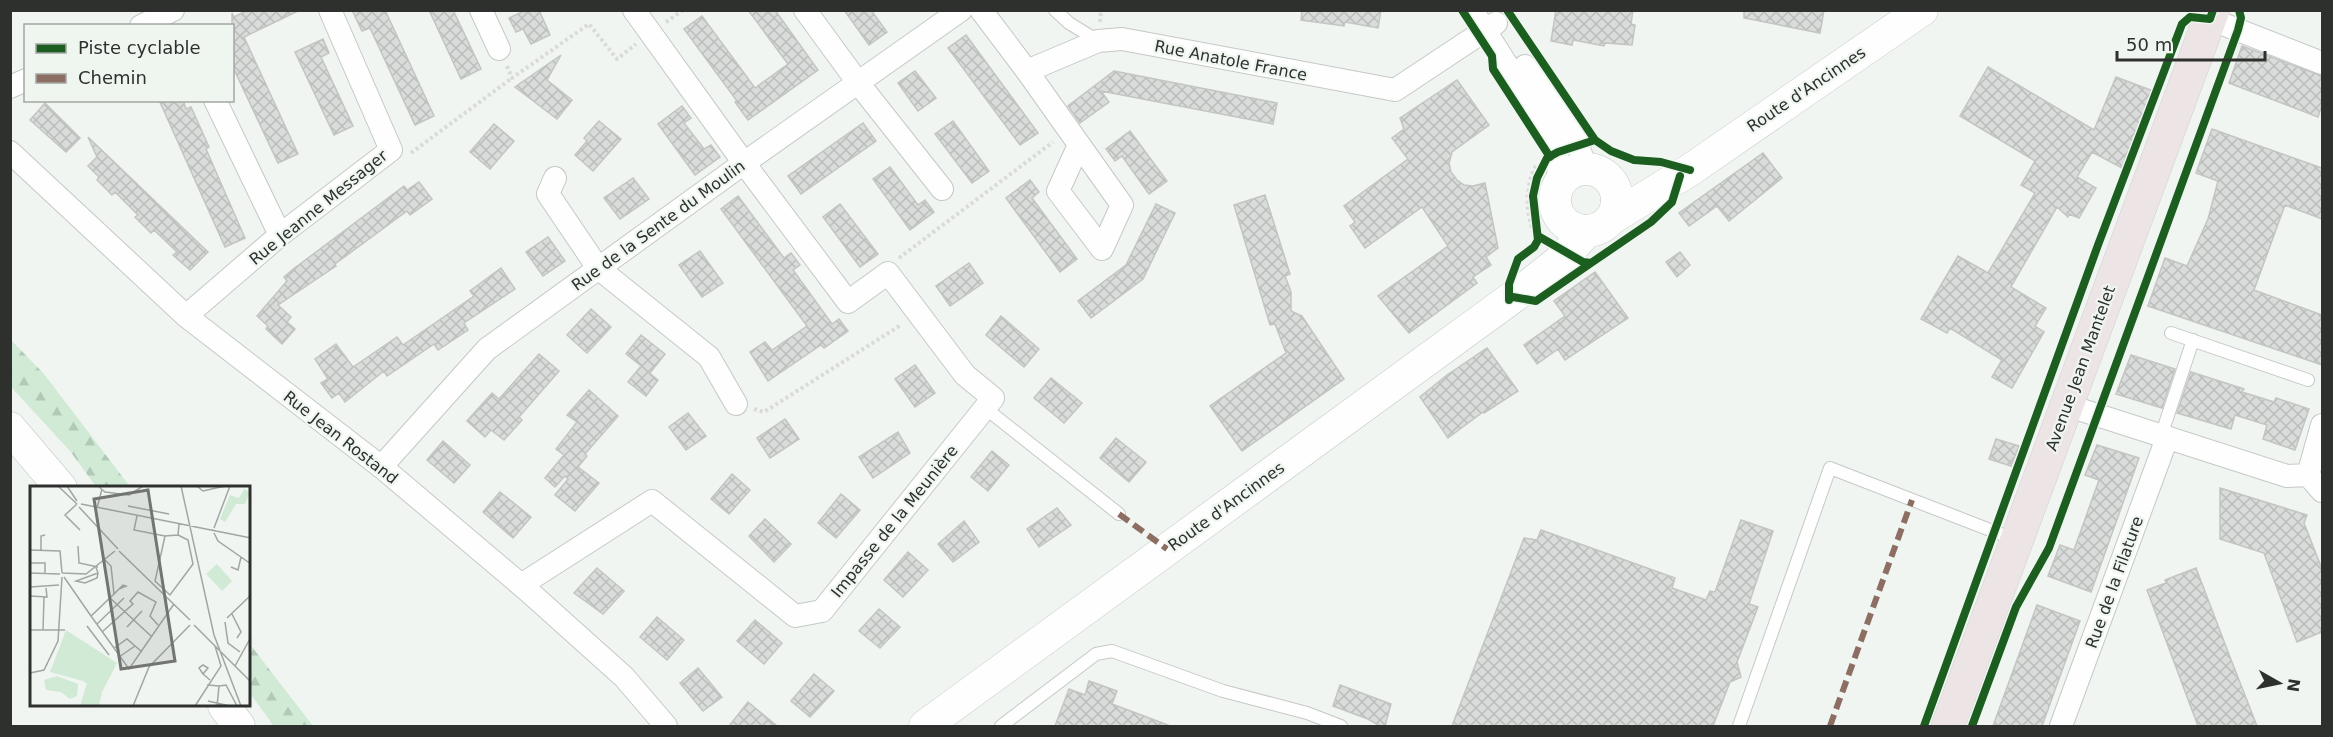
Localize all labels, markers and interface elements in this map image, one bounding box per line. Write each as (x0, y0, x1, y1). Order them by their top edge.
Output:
legend (24, 24, 234, 102)
scale bar (2117, 24, 2266, 62)
text: 50 m (2126, 34, 2172, 55)
street label: Rue Anatole France (1153, 36, 1309, 85)
text: Piste cyclable (78, 37, 201, 58)
street label: Route d'Ancinnes (1743, 43, 1869, 136)
text: Chemin (78, 67, 147, 88)
street label: Rue Jeanne Messager (246, 146, 391, 269)
street label: Rue de la Sente du Moulin (568, 156, 749, 295)
street label: Avenue Jean Mantelet (2042, 283, 2119, 453)
street label: Rue Jean Rostand (280, 387, 402, 488)
street label: Impasse de la Meunière (827, 441, 962, 601)
street label: Route d'Ancinnes (1165, 458, 1288, 555)
inset map (30, 486, 250, 707)
street label: Rue de la Filature (2082, 514, 2147, 651)
north arrow (2249, 653, 2309, 713)
text: N (2283, 677, 2304, 693)

